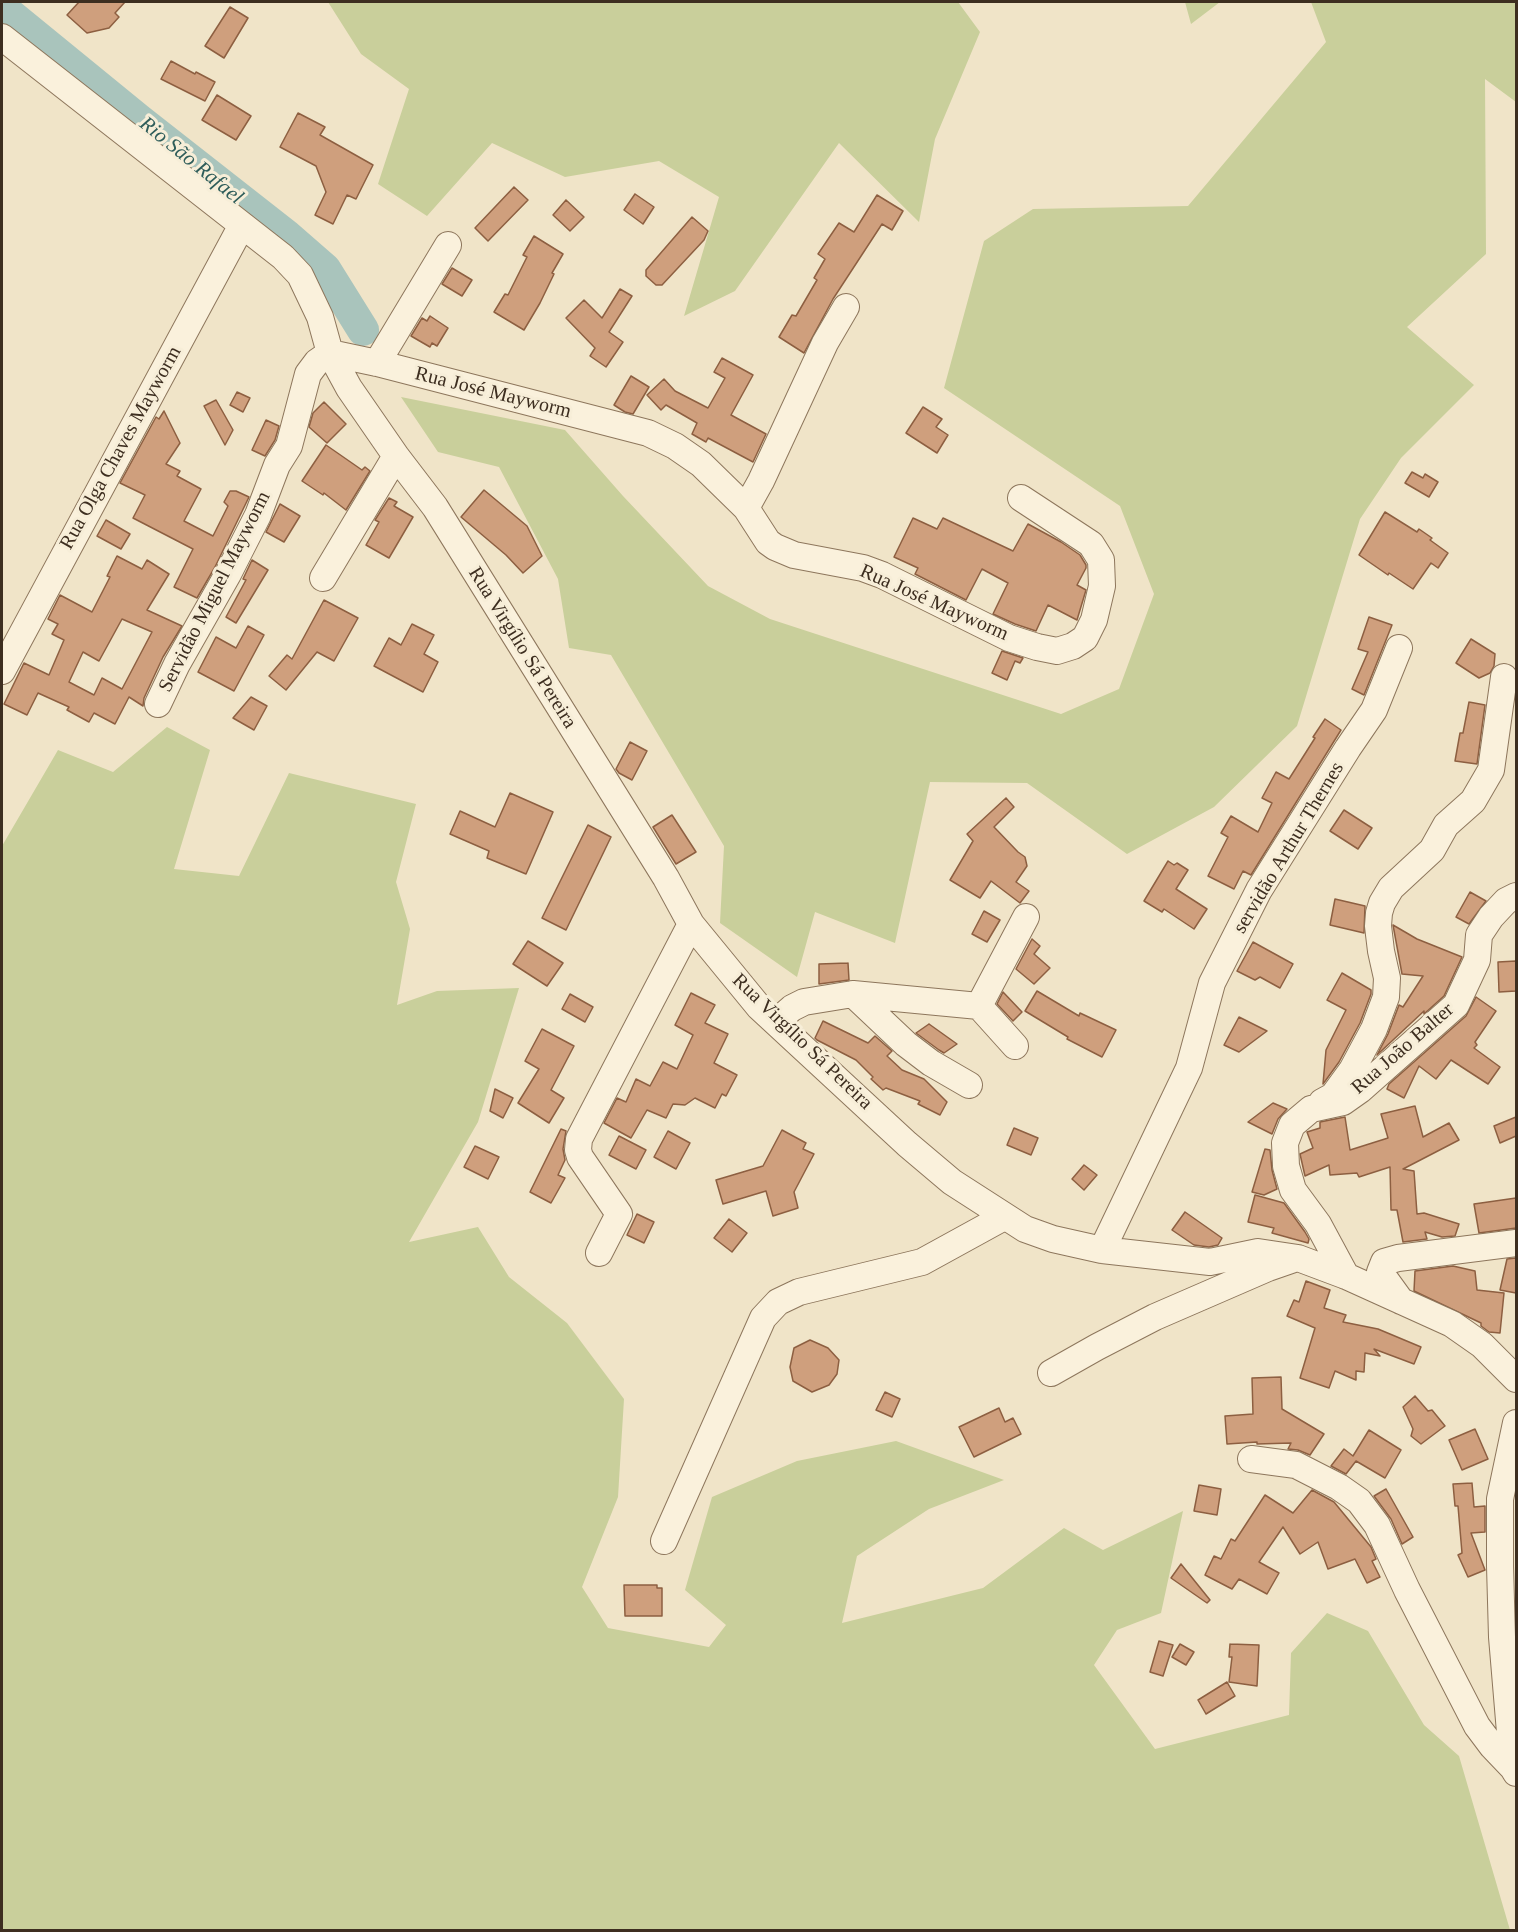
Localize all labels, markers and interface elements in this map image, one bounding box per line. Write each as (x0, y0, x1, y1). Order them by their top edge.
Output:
water label: Rio São Rafael (134, 112, 248, 210)
street label: Rua Olga Chaves Mayworm (55, 342, 187, 554)
street label: Rua José Mayworm (412, 362, 574, 424)
street label: Servidão Miguel Mayworm (154, 488, 276, 696)
street label: Rua José Mayworm (856, 560, 1012, 646)
street label: Rua Virgílio Sá Pereira (463, 563, 581, 733)
street label: servidão Arthur Thernes (1228, 758, 1350, 938)
street label: Rua Virgílio Sá Pereira (727, 969, 877, 1115)
street label: Rua João Balter (1347, 998, 1459, 1100)

